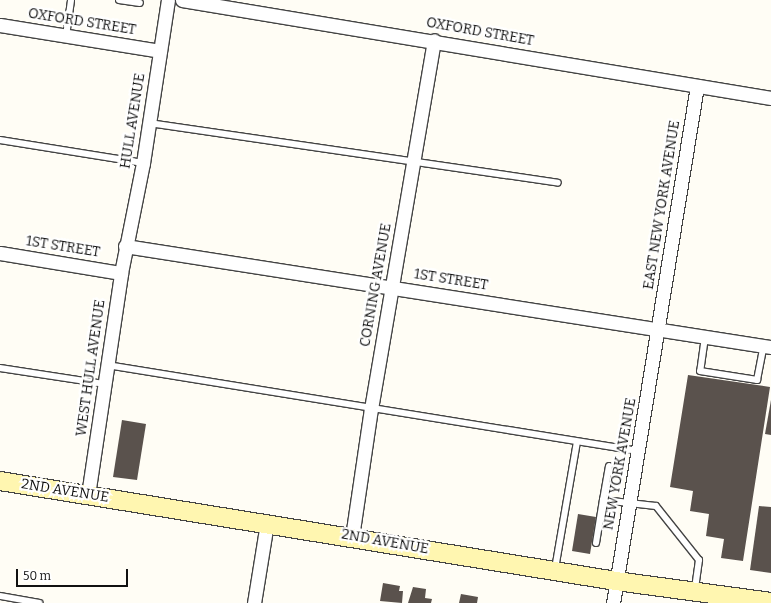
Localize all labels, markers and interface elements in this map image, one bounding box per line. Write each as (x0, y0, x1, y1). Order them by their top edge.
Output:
street label: OXFORD STREET (27, 5, 137, 39)
street label: OXFORD STREET (425, 14, 535, 50)
street label: HULL AVENUE (117, 72, 149, 170)
street label: EAST NEW YORK AVENUE (640, 119, 684, 291)
street label: CORNING AVENUE (357, 222, 395, 348)
street label: 1ST STREET (25, 233, 101, 261)
street label: 1ST STREET (413, 266, 489, 294)
street label: WEST HULL AVENUE (73, 298, 109, 438)
street label: NEW YORK AVENUE (600, 397, 640, 531)
street label: 2ND AVENUE (20, 476, 110, 506)
street label: 2ND AVENUE (340, 526, 430, 558)
scale bar (18, 561, 130, 587)
text: 50 m (23, 569, 51, 583)

